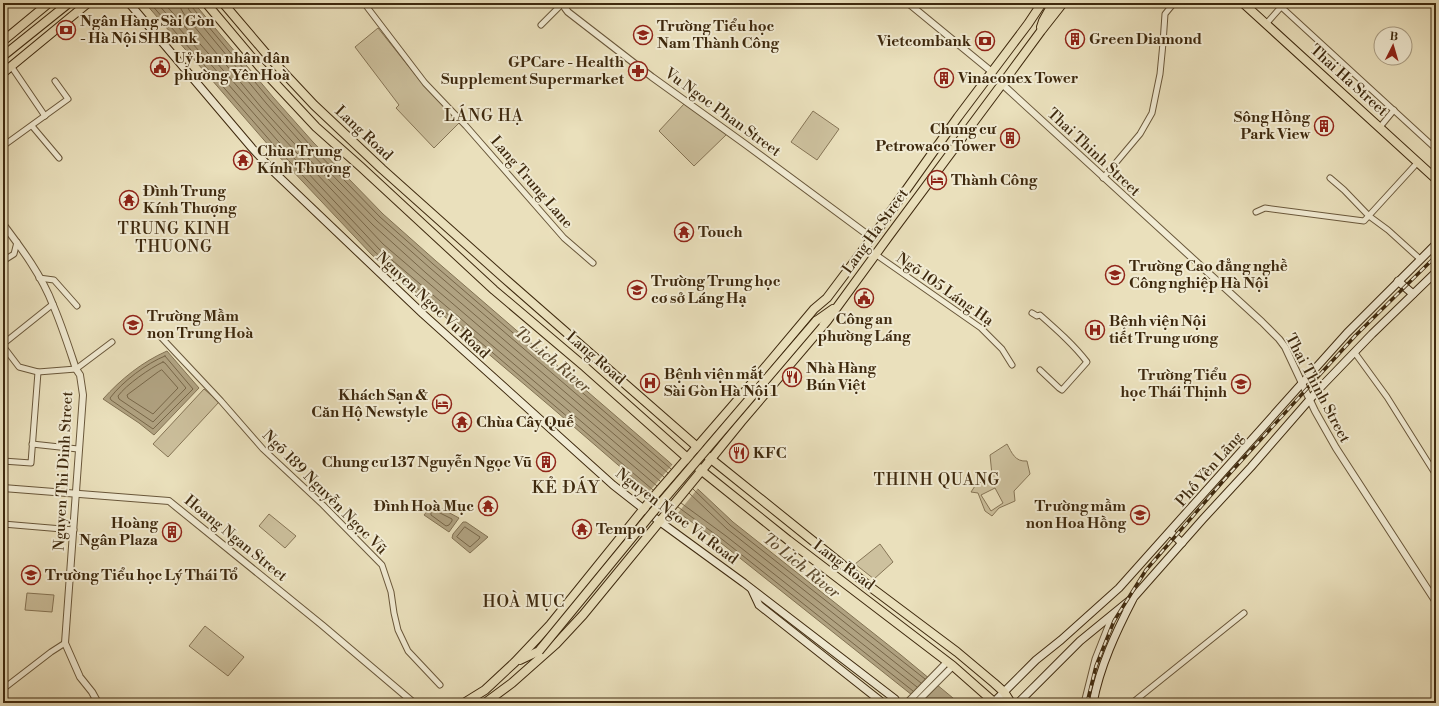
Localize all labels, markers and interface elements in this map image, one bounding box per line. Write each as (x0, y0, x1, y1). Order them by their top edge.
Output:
place label: Ngân Hàng Sài Gòn - Hà Nội SHBank (80, 12, 215, 48)
place label: Trường Tiểu học Nam Thành Công (657, 17, 779, 53)
bank icon: Ngân Hàng Sài Gòn - Hà Nội SHBank (55, 19, 77, 41)
school or university icon: Trường Tiểu học Nam Thành Công (632, 24, 654, 46)
north arrow (1373, 26, 1413, 66)
building icon: Green Diamond (1064, 28, 1086, 50)
bank icon: Vietcombank (974, 30, 996, 52)
place label: Green Diamond (1089, 30, 1203, 49)
text: B (1389, 30, 1399, 44)
place label: Vietcombank (876, 32, 972, 51)
street label: Thai Ha Street (1306, 40, 1392, 121)
place label: Uỷ ban nhân dân phường Yên Hoà (174, 49, 291, 85)
place label: GPCare - Health Supplement Supermarket (441, 53, 625, 89)
public building icon: Uỷ ban nhân dân phường Yên Hoà (149, 56, 171, 78)
pharmacy icon: GPCare - Health Supplement Supermarket (627, 60, 649, 82)
street label: Vu Ngoc Phan Street (660, 63, 785, 161)
building icon: Vinaconex Tower (933, 67, 955, 89)
place label: Vinaconex Tower (957, 69, 1079, 88)
street label: Lang Road (331, 102, 397, 165)
district label: LÁNG HẠ (444, 104, 524, 126)
street label: Thai Thinh Street (1043, 104, 1145, 201)
place label: Sông Hồng Park View (1234, 108, 1311, 144)
building icon: Sông Hồng Park View (1313, 115, 1335, 137)
place label: Chung cư Petrowaco Tower (876, 120, 997, 156)
building icon: Chung cư Petrowaco Tower (999, 127, 1021, 149)
street label: Lang Trung Lane (486, 132, 577, 233)
place label: Chùa Trung Kính Thượng (257, 142, 351, 178)
temple icon: Chùa Trung Kính Thượng (232, 149, 254, 171)
hotel icon: Thành Công (926, 169, 948, 191)
place label: Thành Công (951, 171, 1038, 190)
place label: Đình Trung Kính Thượng (142, 182, 237, 218)
street label: Lang Ha Street (838, 184, 913, 278)
temple icon: Đình Trung Kính Thượng (118, 189, 140, 211)
district label: TRUNG KINH THUONG (118, 219, 231, 257)
temple icon: Touch (673, 221, 695, 243)
place label: Touch (698, 223, 743, 242)
street label: Nguyen Ngoc Vu Road (372, 248, 494, 363)
street label: Ngõ 105 Láng Hạ (892, 249, 997, 330)
place label: Trường Cao đẳng nghề Công nghiệp Hà Nội (1129, 257, 1288, 293)
school or university icon: Trường Cao đẳng nghề Công nghiệp Hà Nội (1104, 264, 1126, 286)
place label: Trường Trung học cơ sở Láng Hạ (651, 272, 781, 308)
school or university icon: Trường Trung học cơ sở Láng Hạ (626, 279, 648, 301)
public building icon: Công an phường Láng (853, 287, 875, 309)
place label: Trường Mầm non Trung Hoà (147, 307, 254, 343)
place label: Công an phường Láng (818, 310, 911, 346)
place label: Bệnh viện Nội tiết Trung ương (1109, 312, 1218, 348)
school or university icon: Trường Mầm non Trung Hoà (122, 314, 144, 336)
hospital icon: Bệnh viện Nội tiết Trung ương (1084, 319, 1106, 341)
water label: To Lich River (510, 322, 596, 398)
street label: Lang Road (562, 328, 629, 390)
street label: Thai Thinh Street (1281, 330, 1355, 447)
place label: Nhà Hàng Bún Việt (806, 359, 876, 395)
place label: Bệnh viện mắt Sài Gòn Hà Nội 1 (664, 365, 779, 401)
restaurant icon: Nhà Hàng Bún Việt (781, 366, 803, 388)
place label: Trường Tiểu học Thái Thịnh (1120, 366, 1228, 402)
hospital icon: Bệnh viện mắt Sài Gòn Hà Nội 1 (639, 372, 661, 394)
school or university icon: Trường Tiểu học Thái Thịnh (1230, 373, 1252, 395)
place label: Khách Sạn & Căn Hộ Newstyle (311, 386, 428, 422)
street label: Nguyen Thi Dinh Street (50, 390, 77, 551)
hotel icon: Khách Sạn & Căn Hộ Newstyle (431, 393, 453, 415)
temple icon: Chùa Cây Quế (451, 411, 473, 433)
place label: Chùa Cây Quế (476, 413, 574, 432)
street label: Ngõ 189 Nguyễn Ngọc Vũ (258, 426, 391, 559)
street label: Phố Yên Lãng (1172, 428, 1247, 511)
restaurant icon: KFC (728, 442, 750, 464)
place label: KFC (753, 444, 786, 463)
building icon: Chung cư 137 Nguyễn Ngọc Vũ (535, 451, 557, 473)
place label: Chung cư 137 Nguyễn Ngọc Vũ (322, 453, 533, 472)
street label: Nguyen Ngoc Vu Road (612, 464, 742, 569)
district label: THINH QUANG (874, 470, 1000, 490)
district label: KẺ ĐÁY (532, 476, 600, 499)
street label: Hoang Ngan Street (180, 491, 292, 586)
temple icon: Đình Hoà Mục (477, 495, 499, 517)
place label: Đình Hoà Mục (373, 497, 474, 516)
place label: Trường mầm non Hoa Hồng (1026, 497, 1127, 533)
school or university icon: Trường mầm non Hoa Hồng (1129, 504, 1151, 526)
place label: Hoàng Ngân Plaza (79, 514, 159, 550)
temple icon: Tempo (571, 518, 593, 540)
place label: Tempo (596, 520, 645, 539)
building icon: Hoàng Ngân Plaza (161, 521, 183, 543)
water label: To Lich River (759, 529, 845, 604)
street label: Lang Road (809, 536, 879, 595)
school or university icon: Trường Tiểu học Lý Thái Tổ (20, 564, 42, 586)
place label: Trường Tiểu học Lý Thái Tổ (45, 566, 238, 585)
district label: HOÀ MỤC (483, 590, 565, 612)

